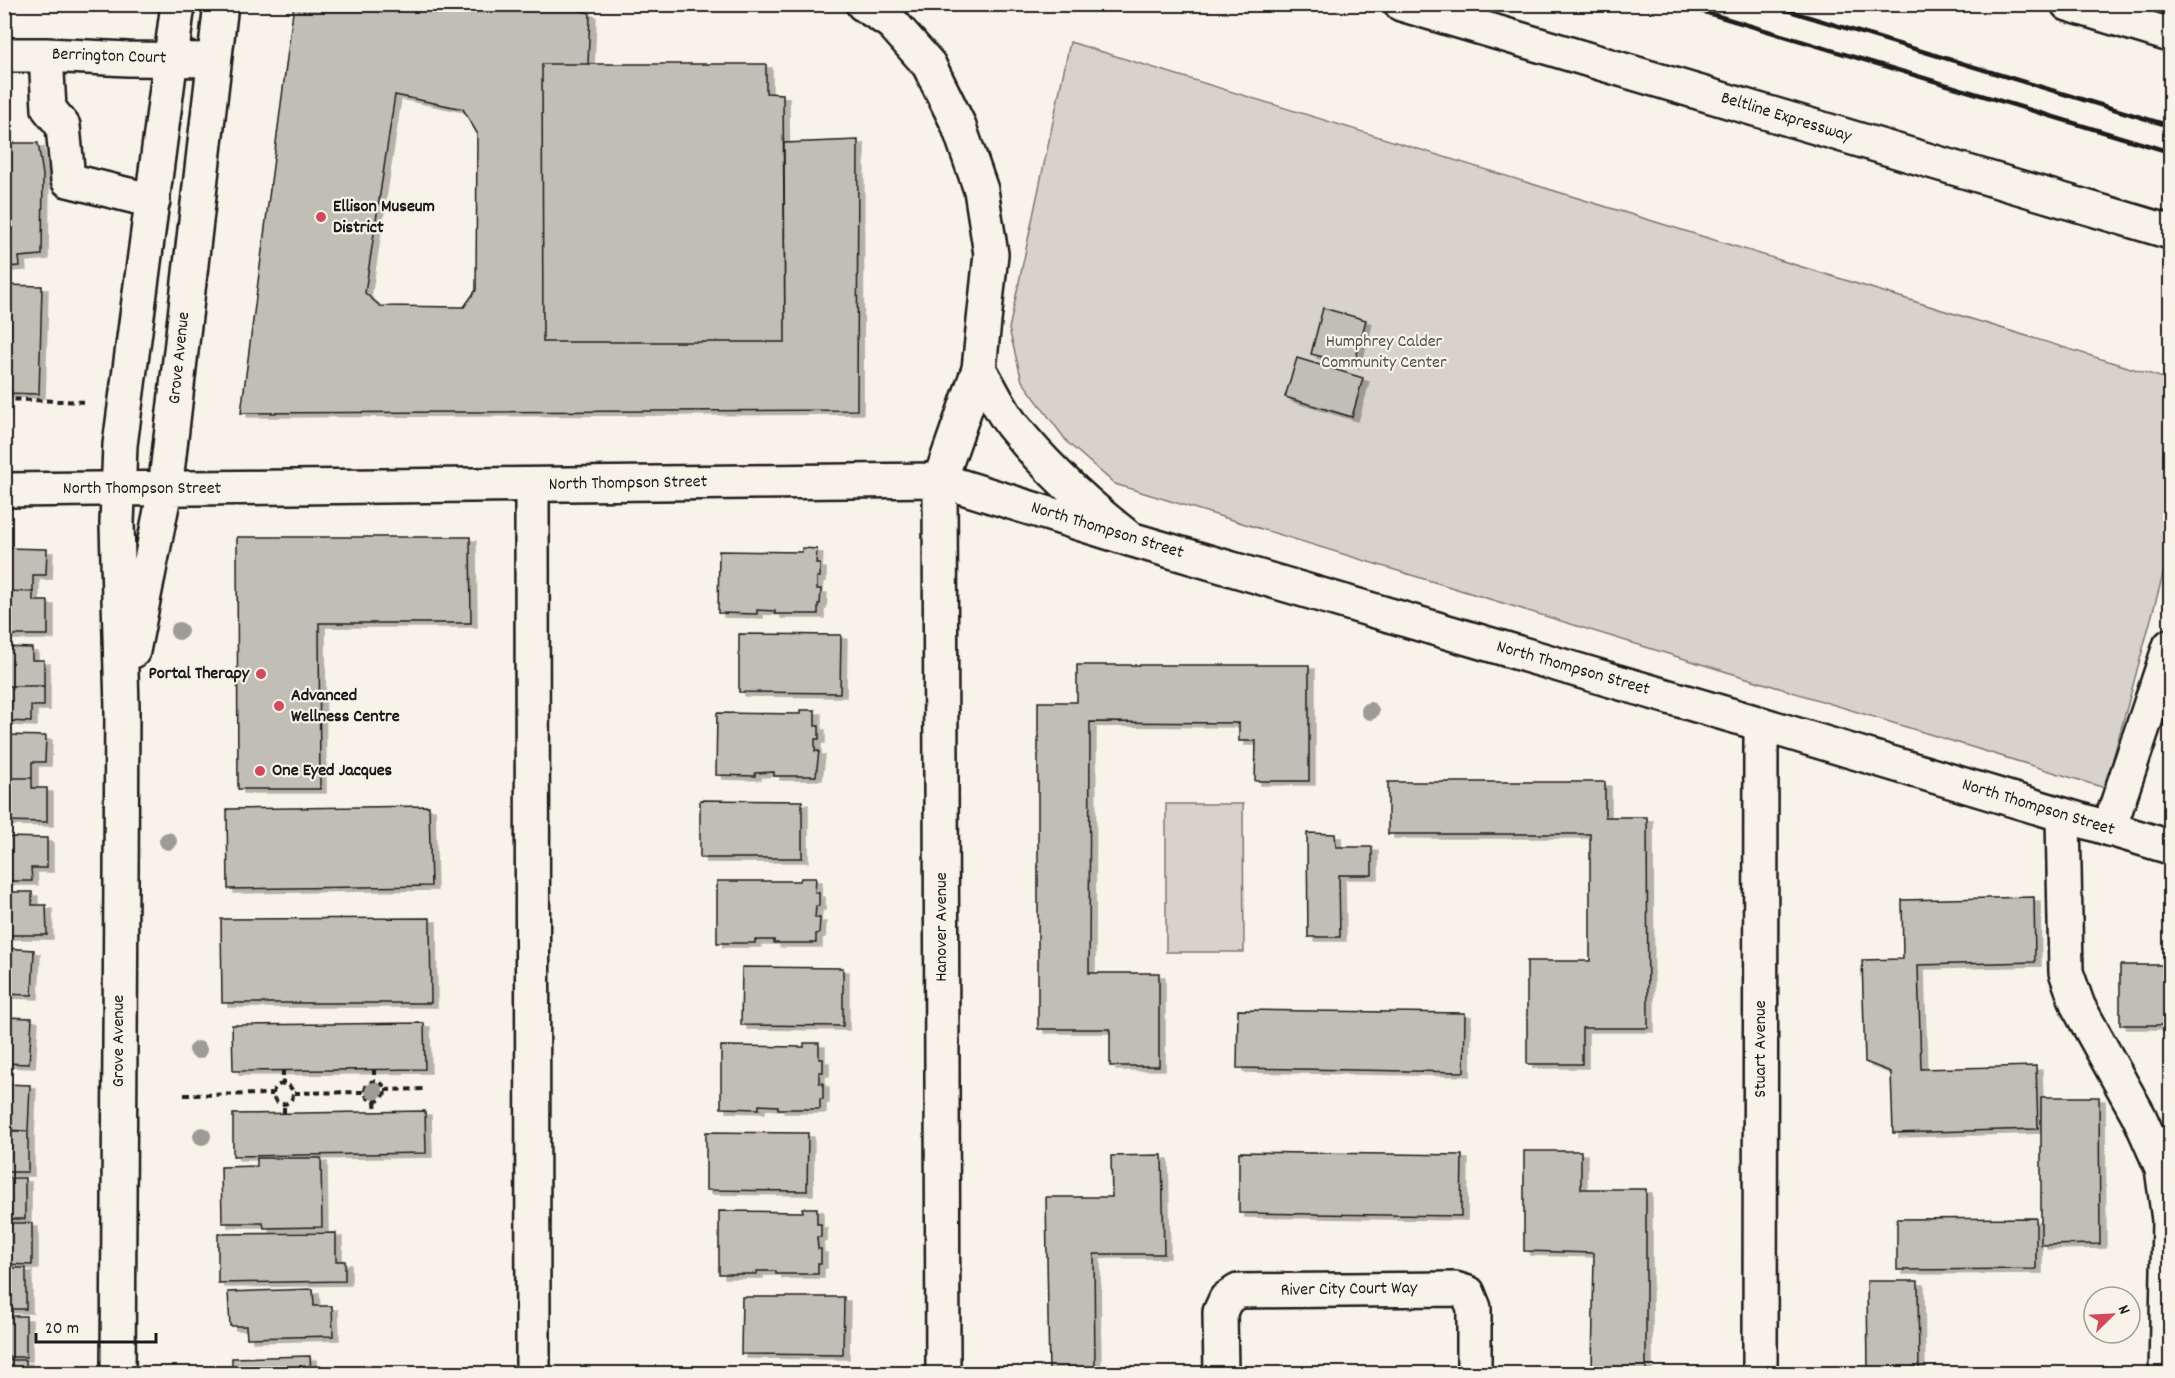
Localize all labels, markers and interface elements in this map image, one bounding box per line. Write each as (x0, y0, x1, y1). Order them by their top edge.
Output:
street label: Berrington Court (51, 43, 167, 72)
street label: Beltline Expressway (1718, 86, 1855, 150)
place label: Ellison Museum District (333, 195, 435, 241)
marker: Ellison Museum District (314, 210, 328, 224)
street label: Grove Avenue (163, 311, 197, 405)
park label: Humphrey Calder Community Center (1321, 330, 1447, 376)
street label: North Thompson Street (549, 470, 708, 498)
street label: North Thompson Street (63, 477, 222, 502)
street label: North Thompson Street (1028, 496, 1187, 566)
street label: North Thompson Street (1493, 635, 1653, 703)
place label: Portal Therapy (149, 662, 250, 687)
marker: Portal Therapy (254, 667, 268, 681)
place label: Advanced Wellness Centre (291, 684, 400, 730)
marker: Advanced Wellness Centre (272, 699, 286, 713)
place label: One Eyed Jacques (272, 759, 393, 784)
marker: One Eyed Jacques (253, 764, 267, 778)
street label: North Thompson Street (1959, 773, 2118, 843)
street label: Hanover Avenue (930, 872, 955, 982)
street label: Grove Avenue (107, 995, 132, 1087)
street label: Stuart Avenue (1749, 1000, 1774, 1098)
street label: River City Court Way (1280, 1276, 1418, 1304)
north arrow (2082, 1285, 2142, 1345)
text: N (2111, 1302, 2136, 1318)
scale bar (36, 1306, 156, 1344)
text: 20 m (45, 1317, 79, 1342)

